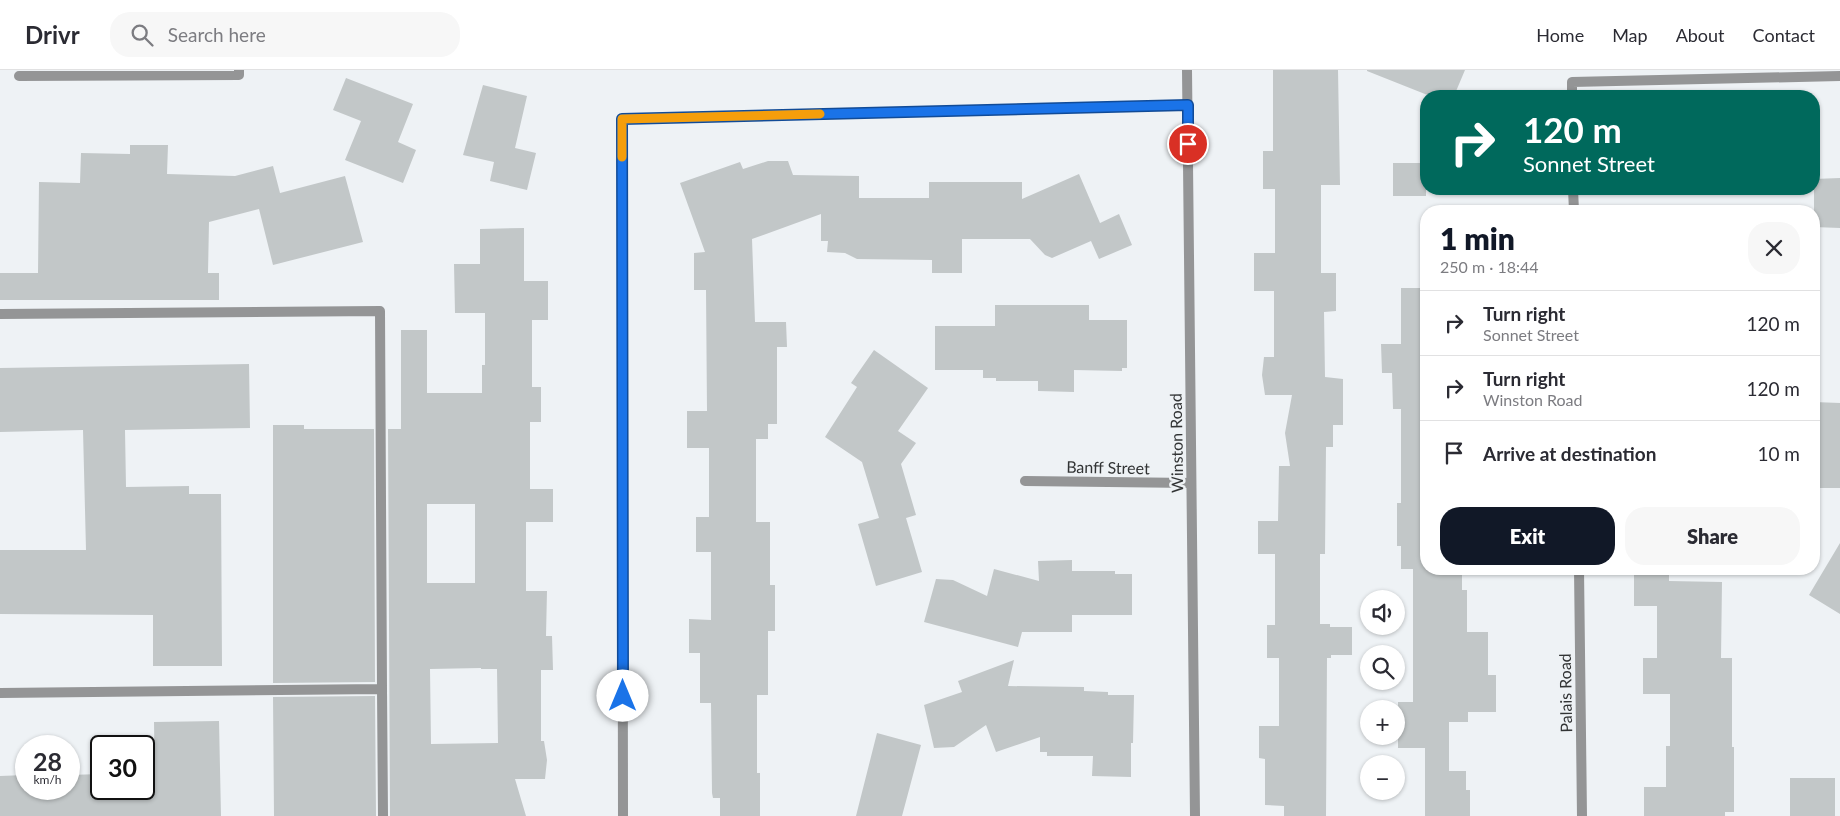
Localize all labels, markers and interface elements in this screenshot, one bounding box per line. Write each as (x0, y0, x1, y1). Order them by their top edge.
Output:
search box (110, 12, 460, 57)
text: Drivr (25, 20, 80, 49)
icon: search (128, 21, 156, 49)
text: Search here (168, 23, 266, 46)
text: Home (1536, 24, 1584, 46)
text: Map (1612, 24, 1648, 46)
text: About (1676, 24, 1725, 46)
text: Contact (1753, 24, 1815, 46)
text: 120 m (1523, 108, 1622, 150)
icon: right (1440, 110, 1505, 175)
pin (1167, 123, 1209, 165)
icon: arrive (1174, 130, 1202, 158)
text: Sonnet Street (1523, 150, 1655, 177)
text: 1 min (1440, 220, 1515, 256)
button: close (1748, 222, 1800, 274)
text: 250 m · 18:44 (1440, 257, 1539, 276)
text: Turn right (1483, 302, 1565, 325)
icon: right (1440, 309, 1468, 337)
text: 120 m (1746, 312, 1800, 335)
text: Sonnet Street (1483, 325, 1579, 344)
text: Turn right (1483, 367, 1565, 390)
icon: right (1440, 374, 1468, 402)
text: 120 m (1746, 377, 1800, 400)
text: Winston Road (1483, 390, 1583, 409)
street label: Winston Road (1166, 393, 1186, 493)
icon: arrive (1440, 439, 1468, 467)
text: Arrive at destination (1483, 442, 1656, 465)
text: 10 m (1757, 442, 1800, 465)
street label: Banff Street (1066, 457, 1150, 477)
button: Exit (1440, 507, 1615, 565)
button: Share (1625, 507, 1800, 565)
map controls (1360, 590, 1405, 800)
button: sound (1360, 590, 1405, 635)
button: search (1360, 645, 1405, 690)
street label: Palais Road (1555, 653, 1575, 733)
position arrow (596, 669, 648, 721)
button: + (1360, 700, 1405, 745)
speed limit sign: 30 (90, 735, 155, 800)
text: 28 (33, 746, 62, 776)
button: − (1360, 755, 1405, 800)
text: km/h (33, 772, 62, 787)

